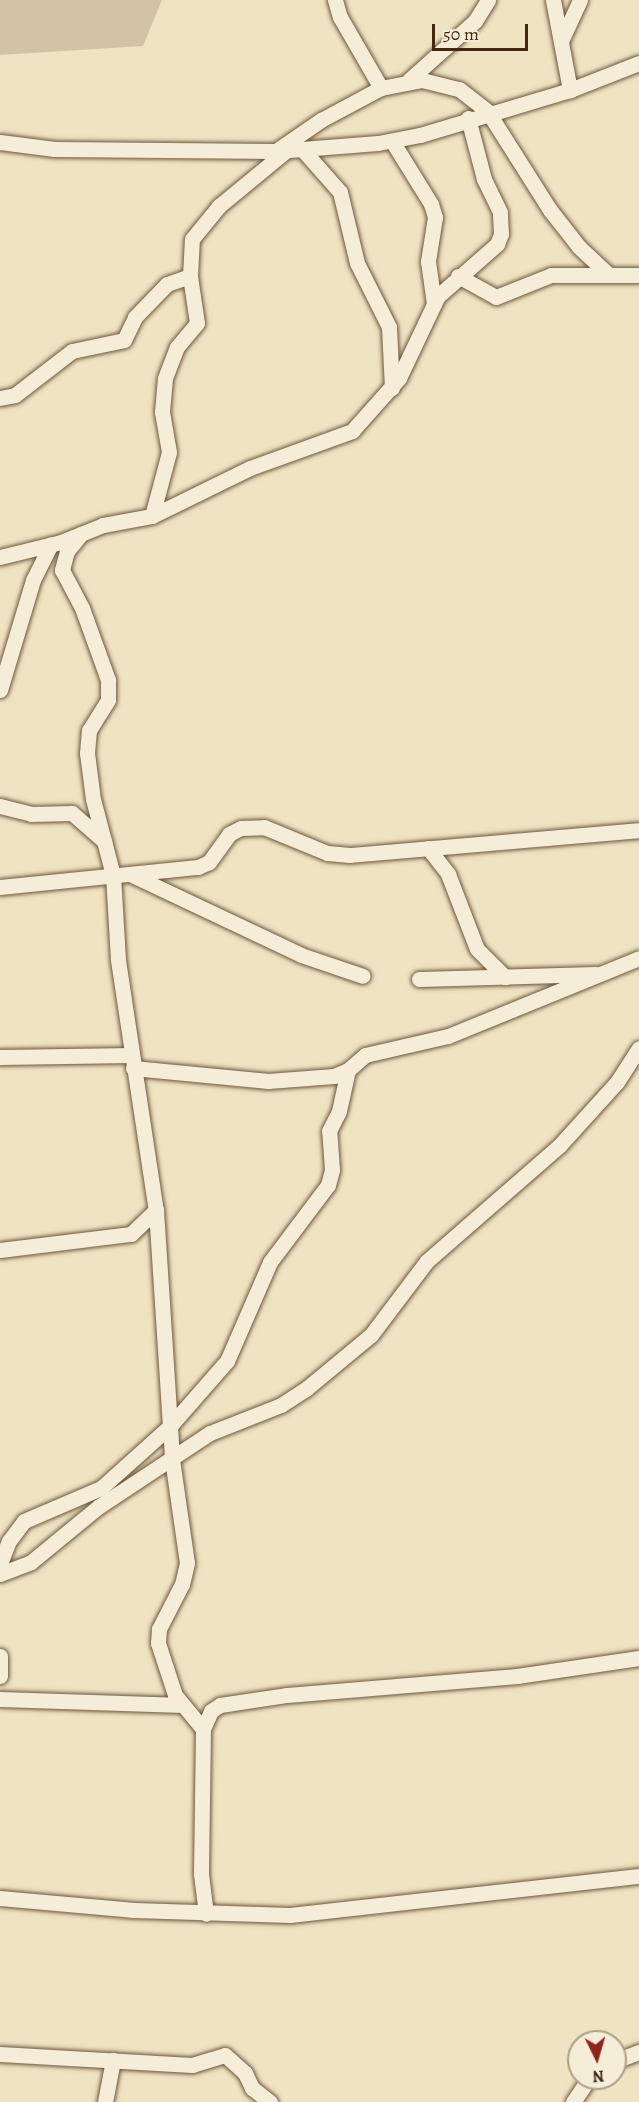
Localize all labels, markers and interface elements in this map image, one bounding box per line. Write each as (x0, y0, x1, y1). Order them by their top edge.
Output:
scale bar (435, 12, 531, 50)
text: 50 m (443, 22, 479, 46)
north arrow (567, 2030, 627, 2090)
text: N (592, 2064, 605, 2087)

